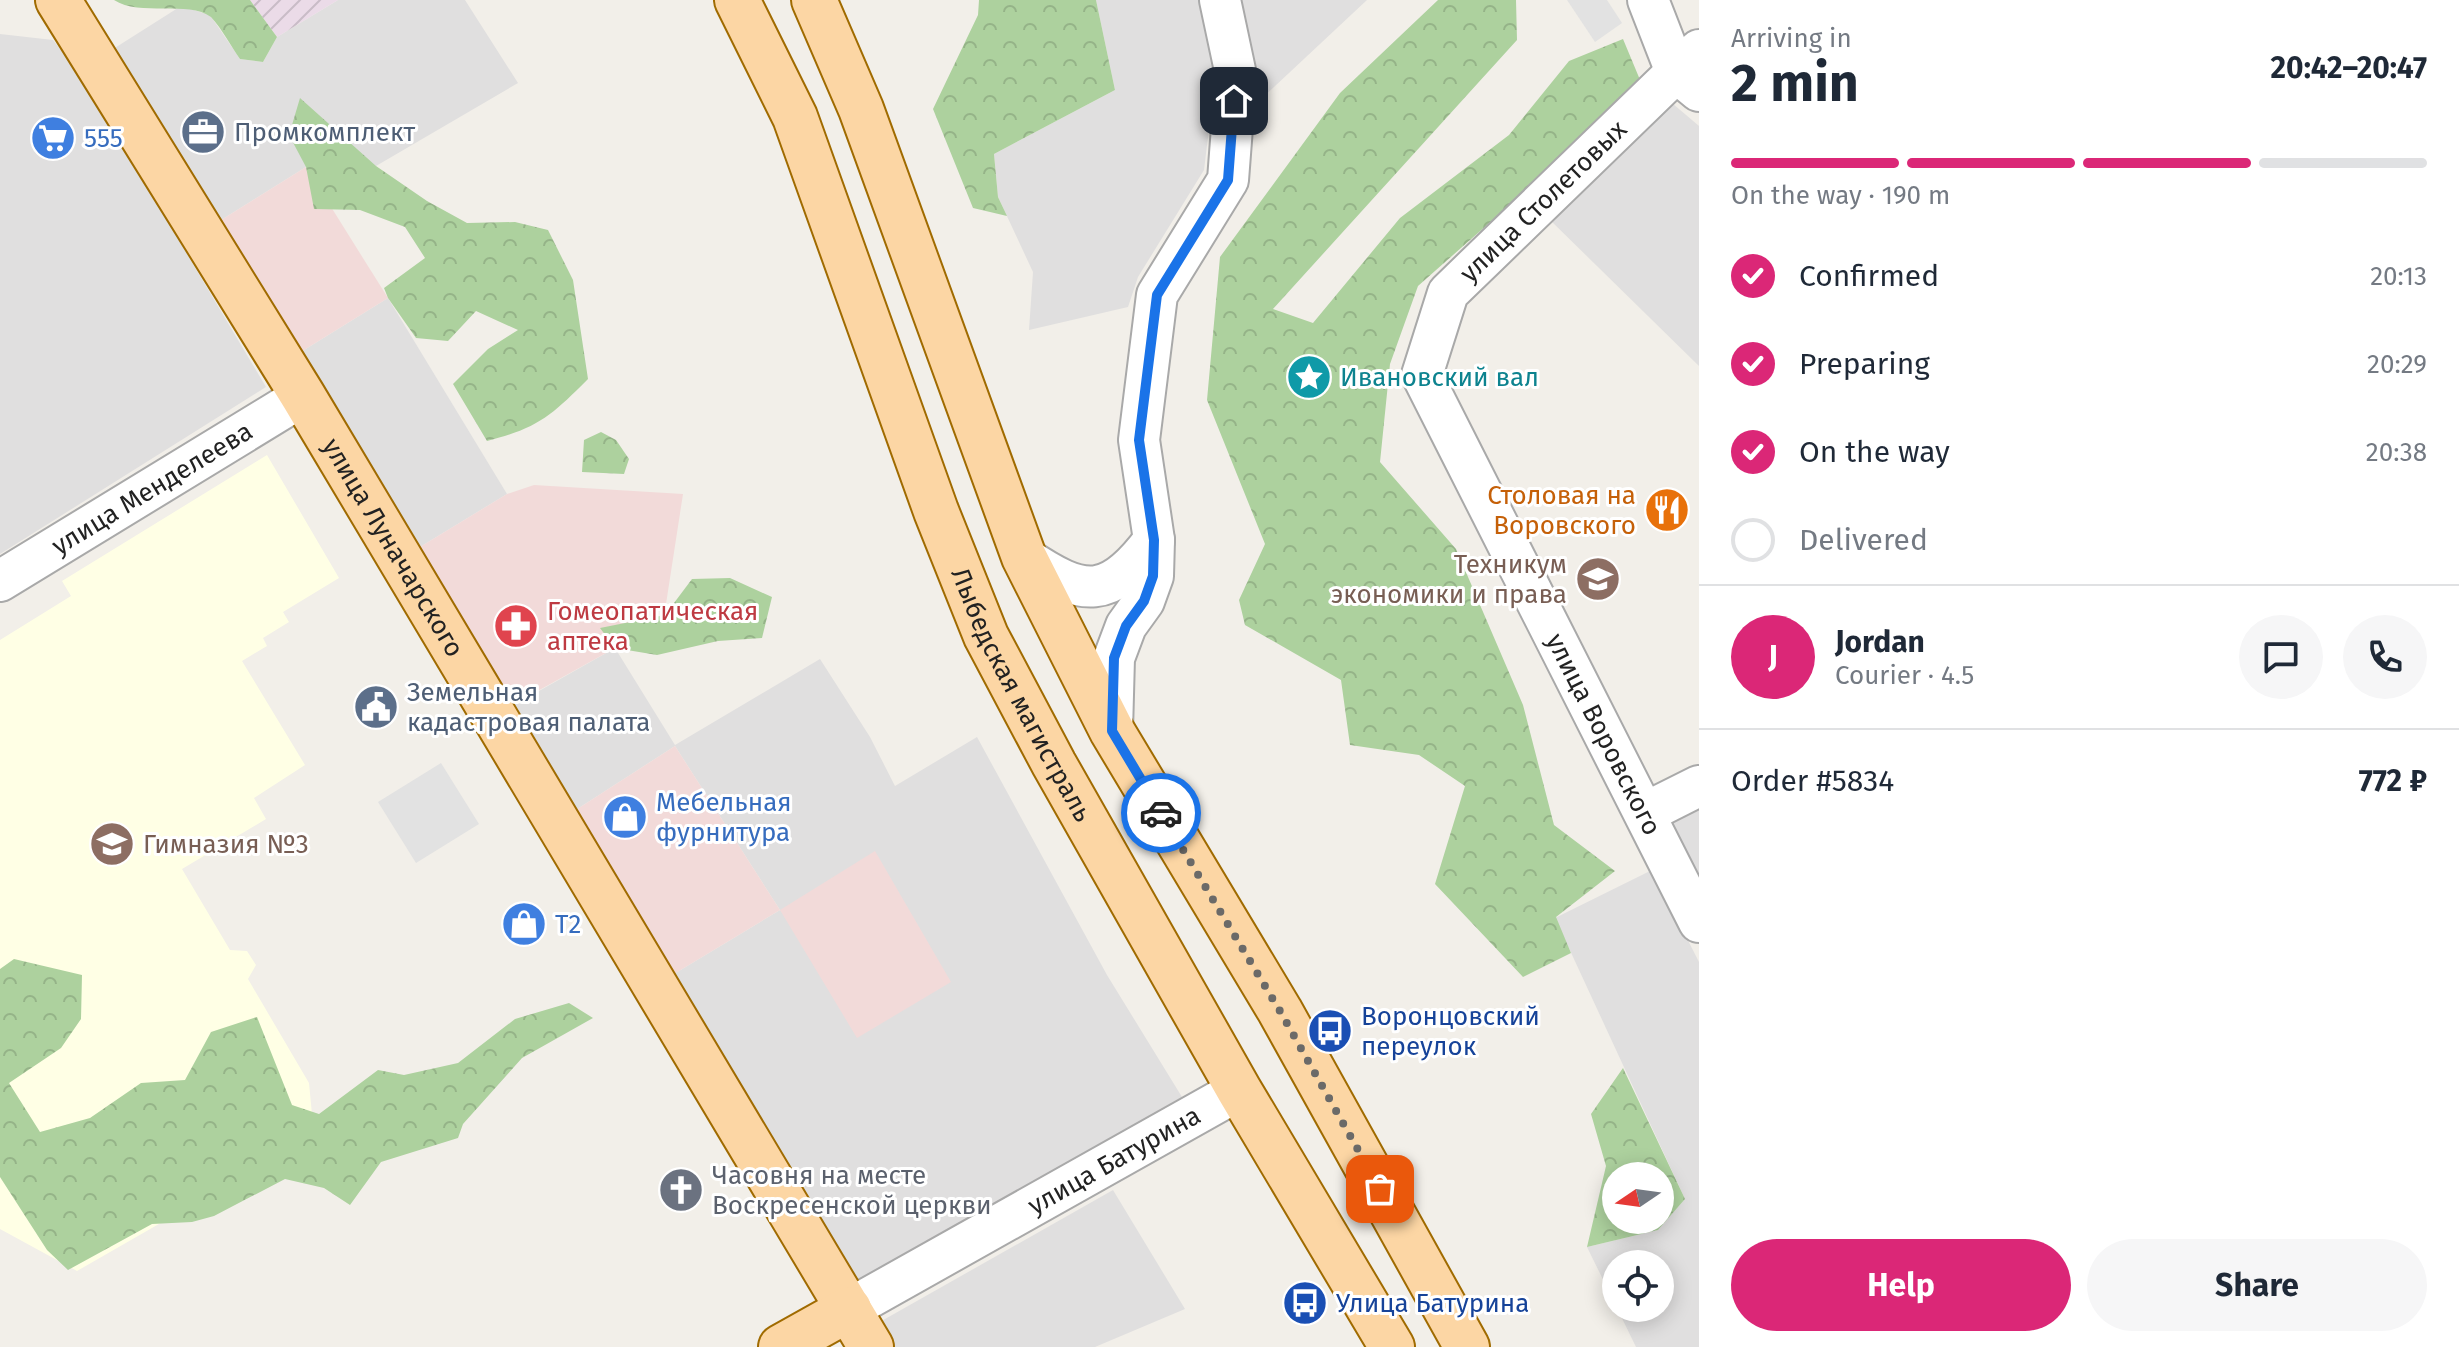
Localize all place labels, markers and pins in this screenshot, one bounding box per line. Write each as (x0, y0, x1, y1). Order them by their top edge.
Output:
pin (1200, 67, 1268, 135)
office icon: Промкомплект (179, 108, 227, 156)
supermarket icon: 555 (29, 114, 77, 162)
place label: Промкомплект (234, 117, 415, 148)
place label: 555 (84, 123, 123, 154)
place icon: Ивановский вал (1285, 353, 1333, 401)
place label: Ивановский вал (1340, 362, 1539, 393)
place label: Столовая на Воровского (1487, 480, 1636, 541)
restaurant icon: Столовая на Воровского (1643, 486, 1691, 534)
place label: Техникум экономики и права (1331, 549, 1567, 610)
school or university icon: Техникум экономики и права (1574, 555, 1622, 603)
place label: Гомеопатическая аптека (547, 596, 758, 657)
pharmacy icon: Гомеопатическая аптека (492, 602, 540, 650)
place label: Земельная кадастровая палата (407, 677, 650, 738)
public building icon: Земельная кадастровая палата (352, 683, 400, 731)
place label: Мебельная фурнитура (656, 787, 792, 848)
shop icon: Мебельная фурнитура (601, 793, 649, 841)
school or university icon: Гимназия №3 (88, 820, 136, 868)
place label: Гимназия №3 (143, 829, 309, 860)
shop icon: T2 (500, 900, 548, 948)
place label: T2 (555, 909, 581, 940)
place label: Воронцовский переулок (1361, 1001, 1540, 1062)
bus stop icon: Воронцовский переулок (1306, 1007, 1354, 1055)
pin (1346, 1155, 1414, 1223)
place label: Часовня на месте Воскресенской церкви (712, 1160, 992, 1221)
church icon: Часовня на месте Воскресенской церкви (657, 1166, 705, 1214)
bus stop icon: Улица Батурина (1281, 1279, 1329, 1327)
place label: Улица Батурина (1336, 1288, 1529, 1319)

